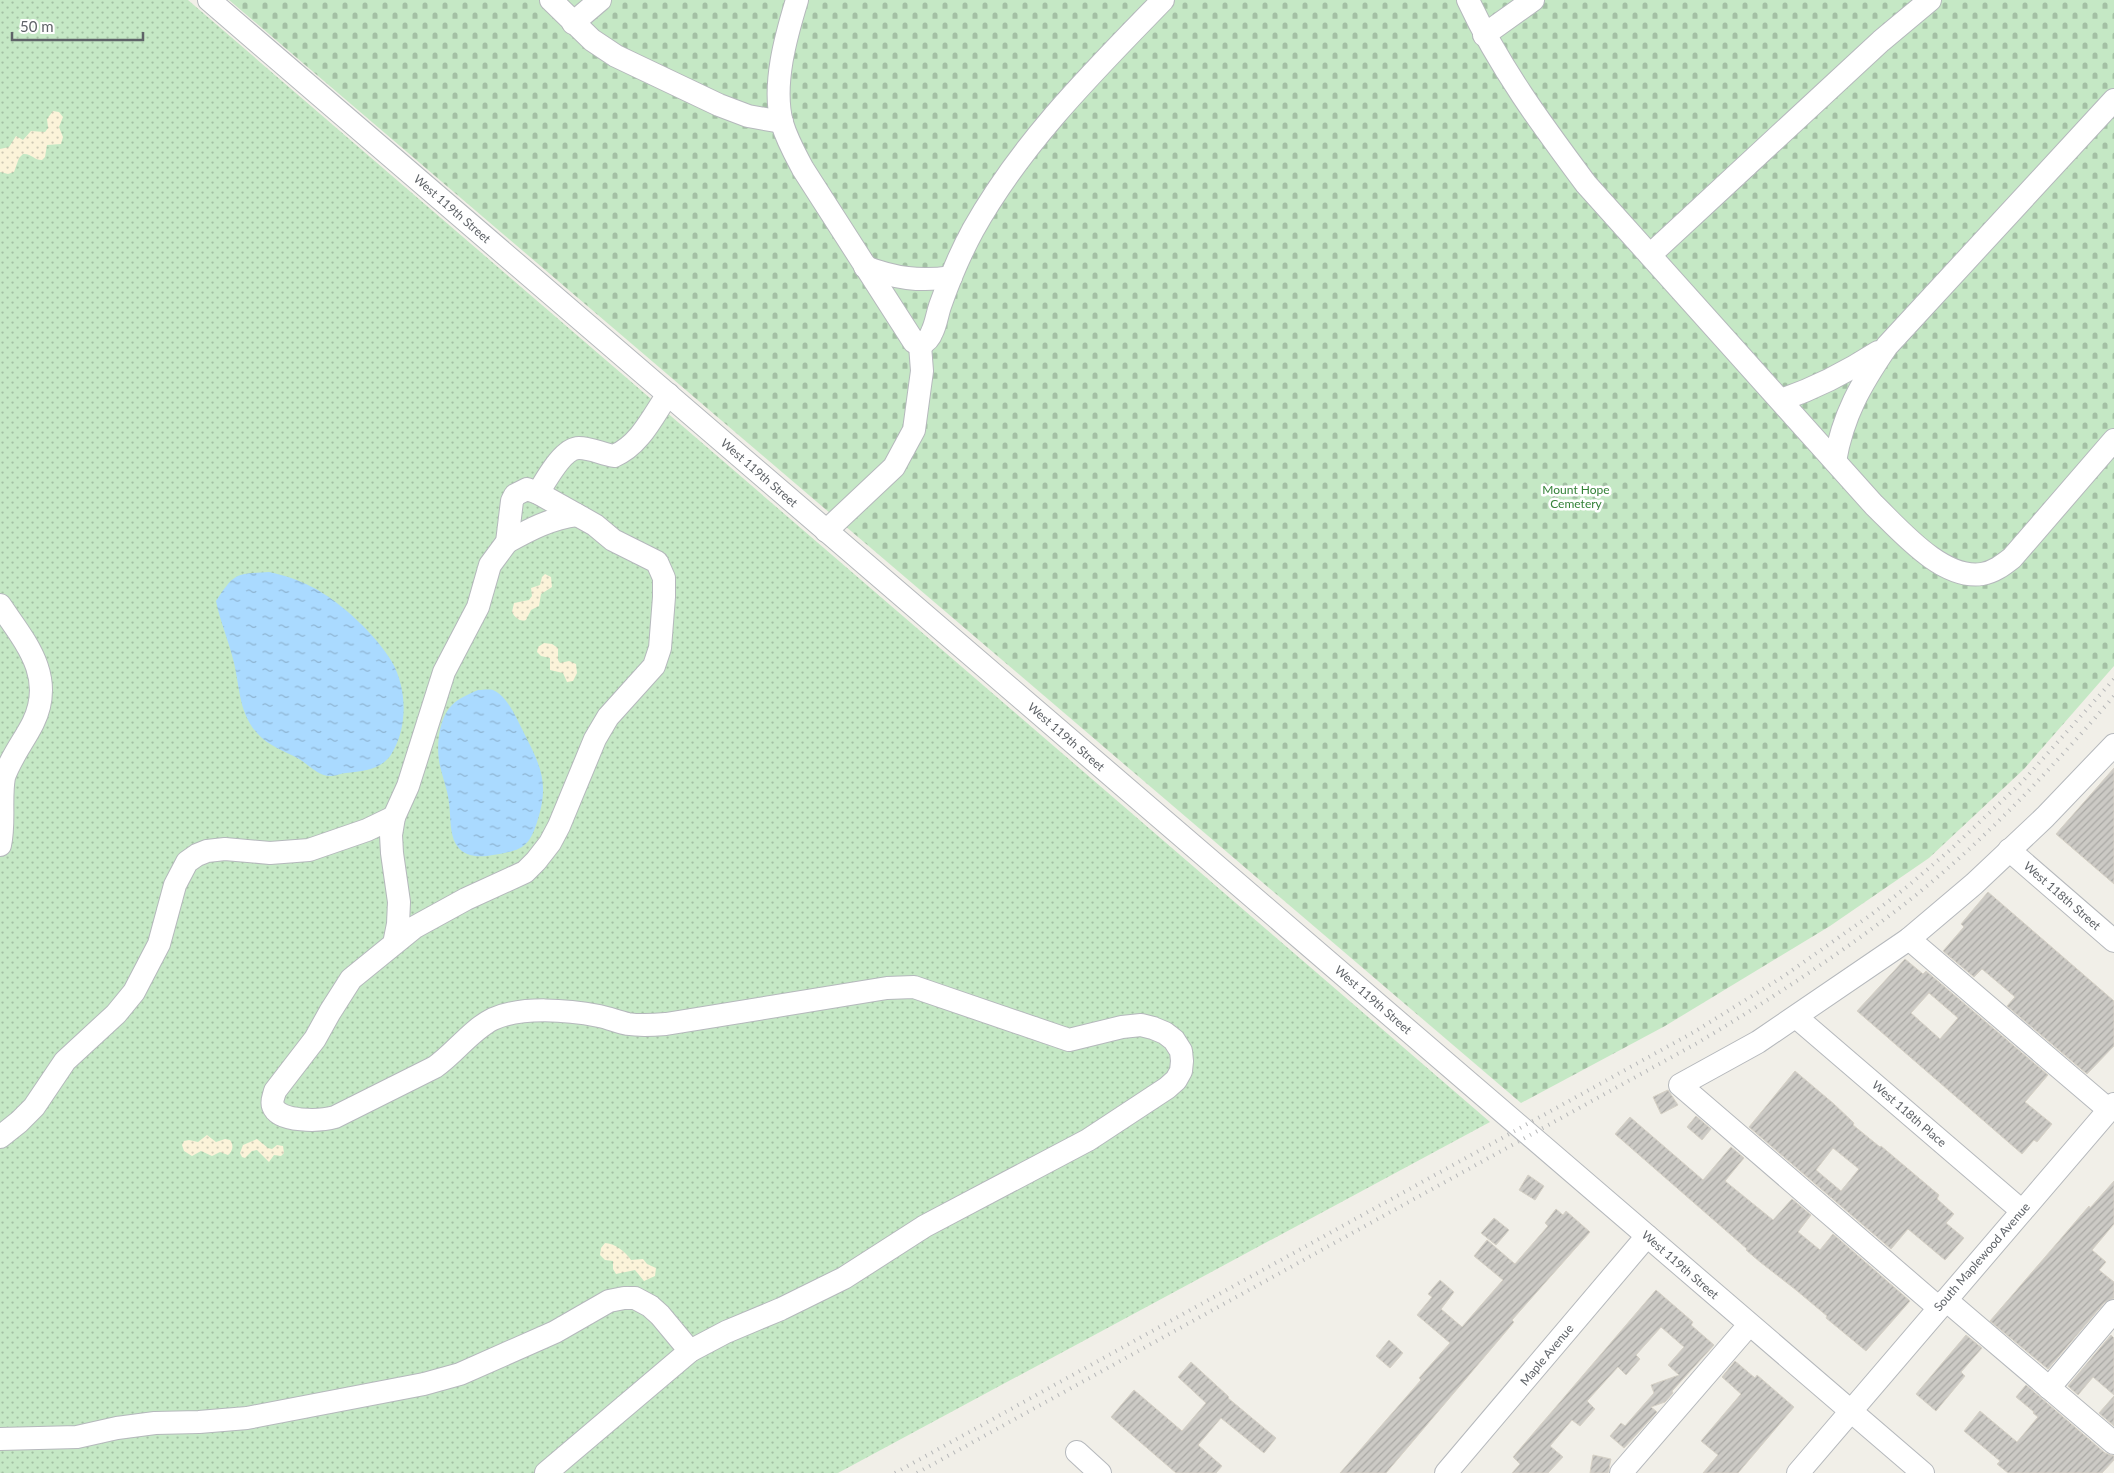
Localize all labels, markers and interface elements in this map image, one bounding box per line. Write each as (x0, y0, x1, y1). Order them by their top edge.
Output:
scale bar (12, 10, 144, 42)
text: 50 m (20, 17, 54, 35)
street label: West 119th Street (411, 171, 494, 247)
street label: West 119th Street (718, 435, 801, 511)
park label: Mount Hope Cemetery (1542, 482, 1610, 511)
street label: West 119th Street (1025, 699, 1108, 775)
street label: West 118th Street (2021, 858, 2104, 934)
street label: West 119th Street (1332, 962, 1415, 1038)
street label: West 118th Place (1869, 1077, 1950, 1150)
street label: South Maplewood Avenue (1930, 1199, 2033, 1314)
street label: West 119th Street (1639, 1227, 1722, 1303)
street label: Maple Avenue (1517, 1321, 1577, 1388)

